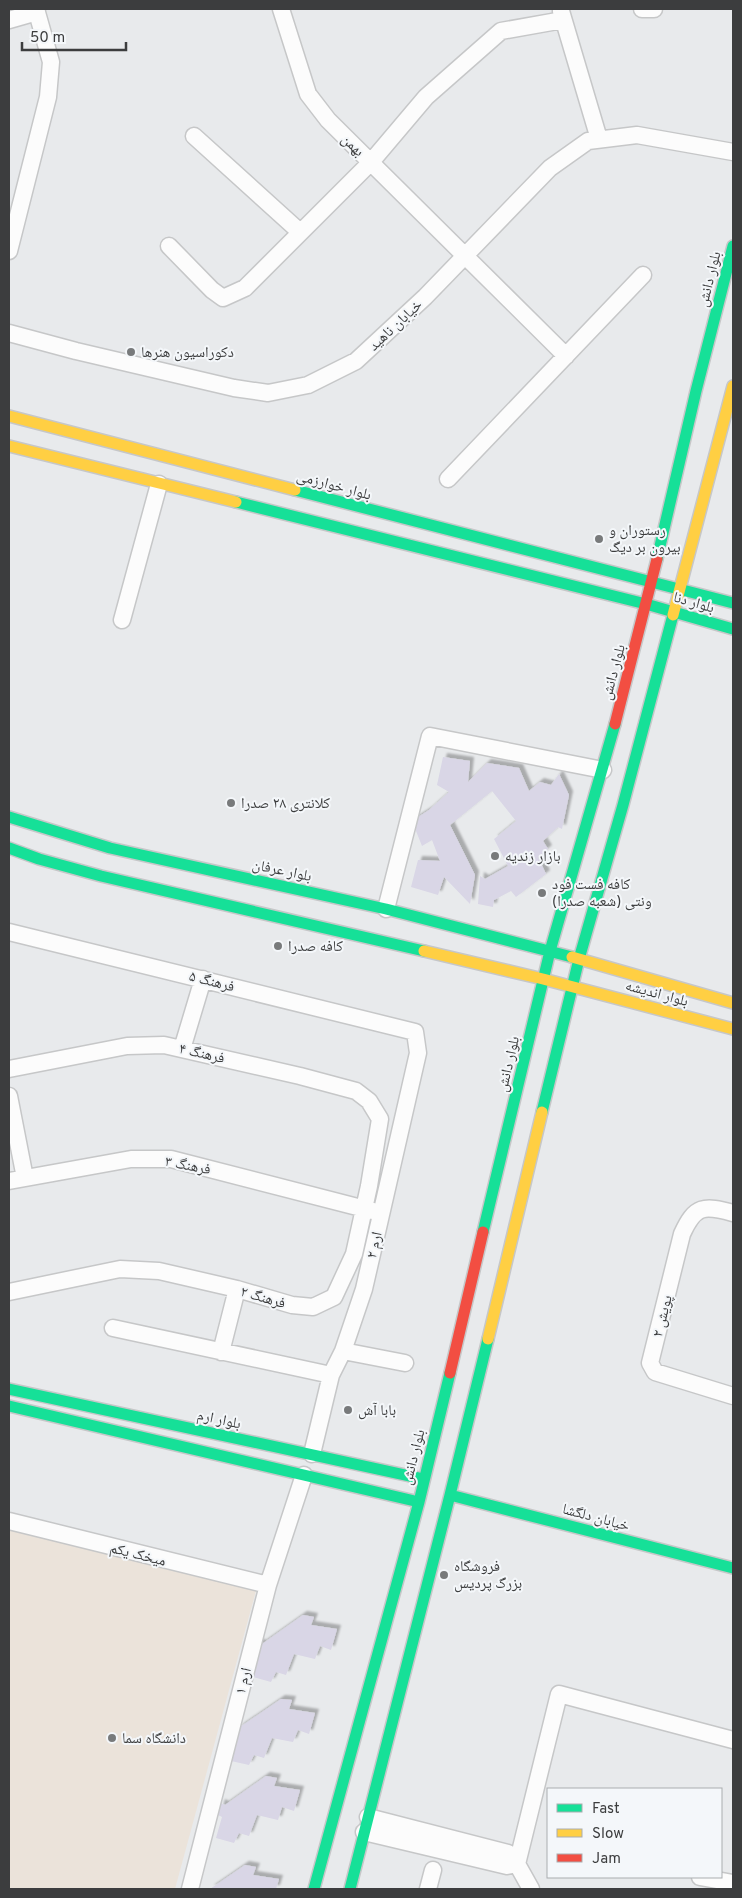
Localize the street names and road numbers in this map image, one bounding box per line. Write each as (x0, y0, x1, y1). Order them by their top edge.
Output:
street label: بهمن (336, 131, 367, 162)
street label: بلوار دانش (694, 249, 727, 309)
street label: خیابان ناهید (365, 296, 427, 356)
street label: بلوار خوارزمی (294, 467, 373, 506)
street label: بلوار دنا (671, 589, 716, 618)
street label: بلوار دانش (598, 642, 631, 702)
street label: بلوار عرفان (250, 856, 313, 887)
street label: فرهنگ ۵ (187, 968, 236, 997)
street label: بلوار اندیشه (623, 977, 690, 1012)
street label: بلوار دانش (494, 1034, 525, 1094)
street label: فرهنگ ۴ (177, 1040, 226, 1069)
street label: فرهنگ ۳ (163, 1153, 212, 1180)
street label: ارم ۲ (363, 1230, 388, 1261)
street label: فرهنگ ۲ (238, 1283, 287, 1314)
street label: پویش ۲ (649, 1293, 678, 1339)
street label: بلوار ارم (195, 1407, 242, 1434)
street label: بلوار دانش (398, 1427, 431, 1487)
street label: خیابان دلگشا (560, 1500, 632, 1537)
street label: میخک یکم (108, 1539, 168, 1572)
street label: ارم ۱ (232, 1666, 257, 1697)

